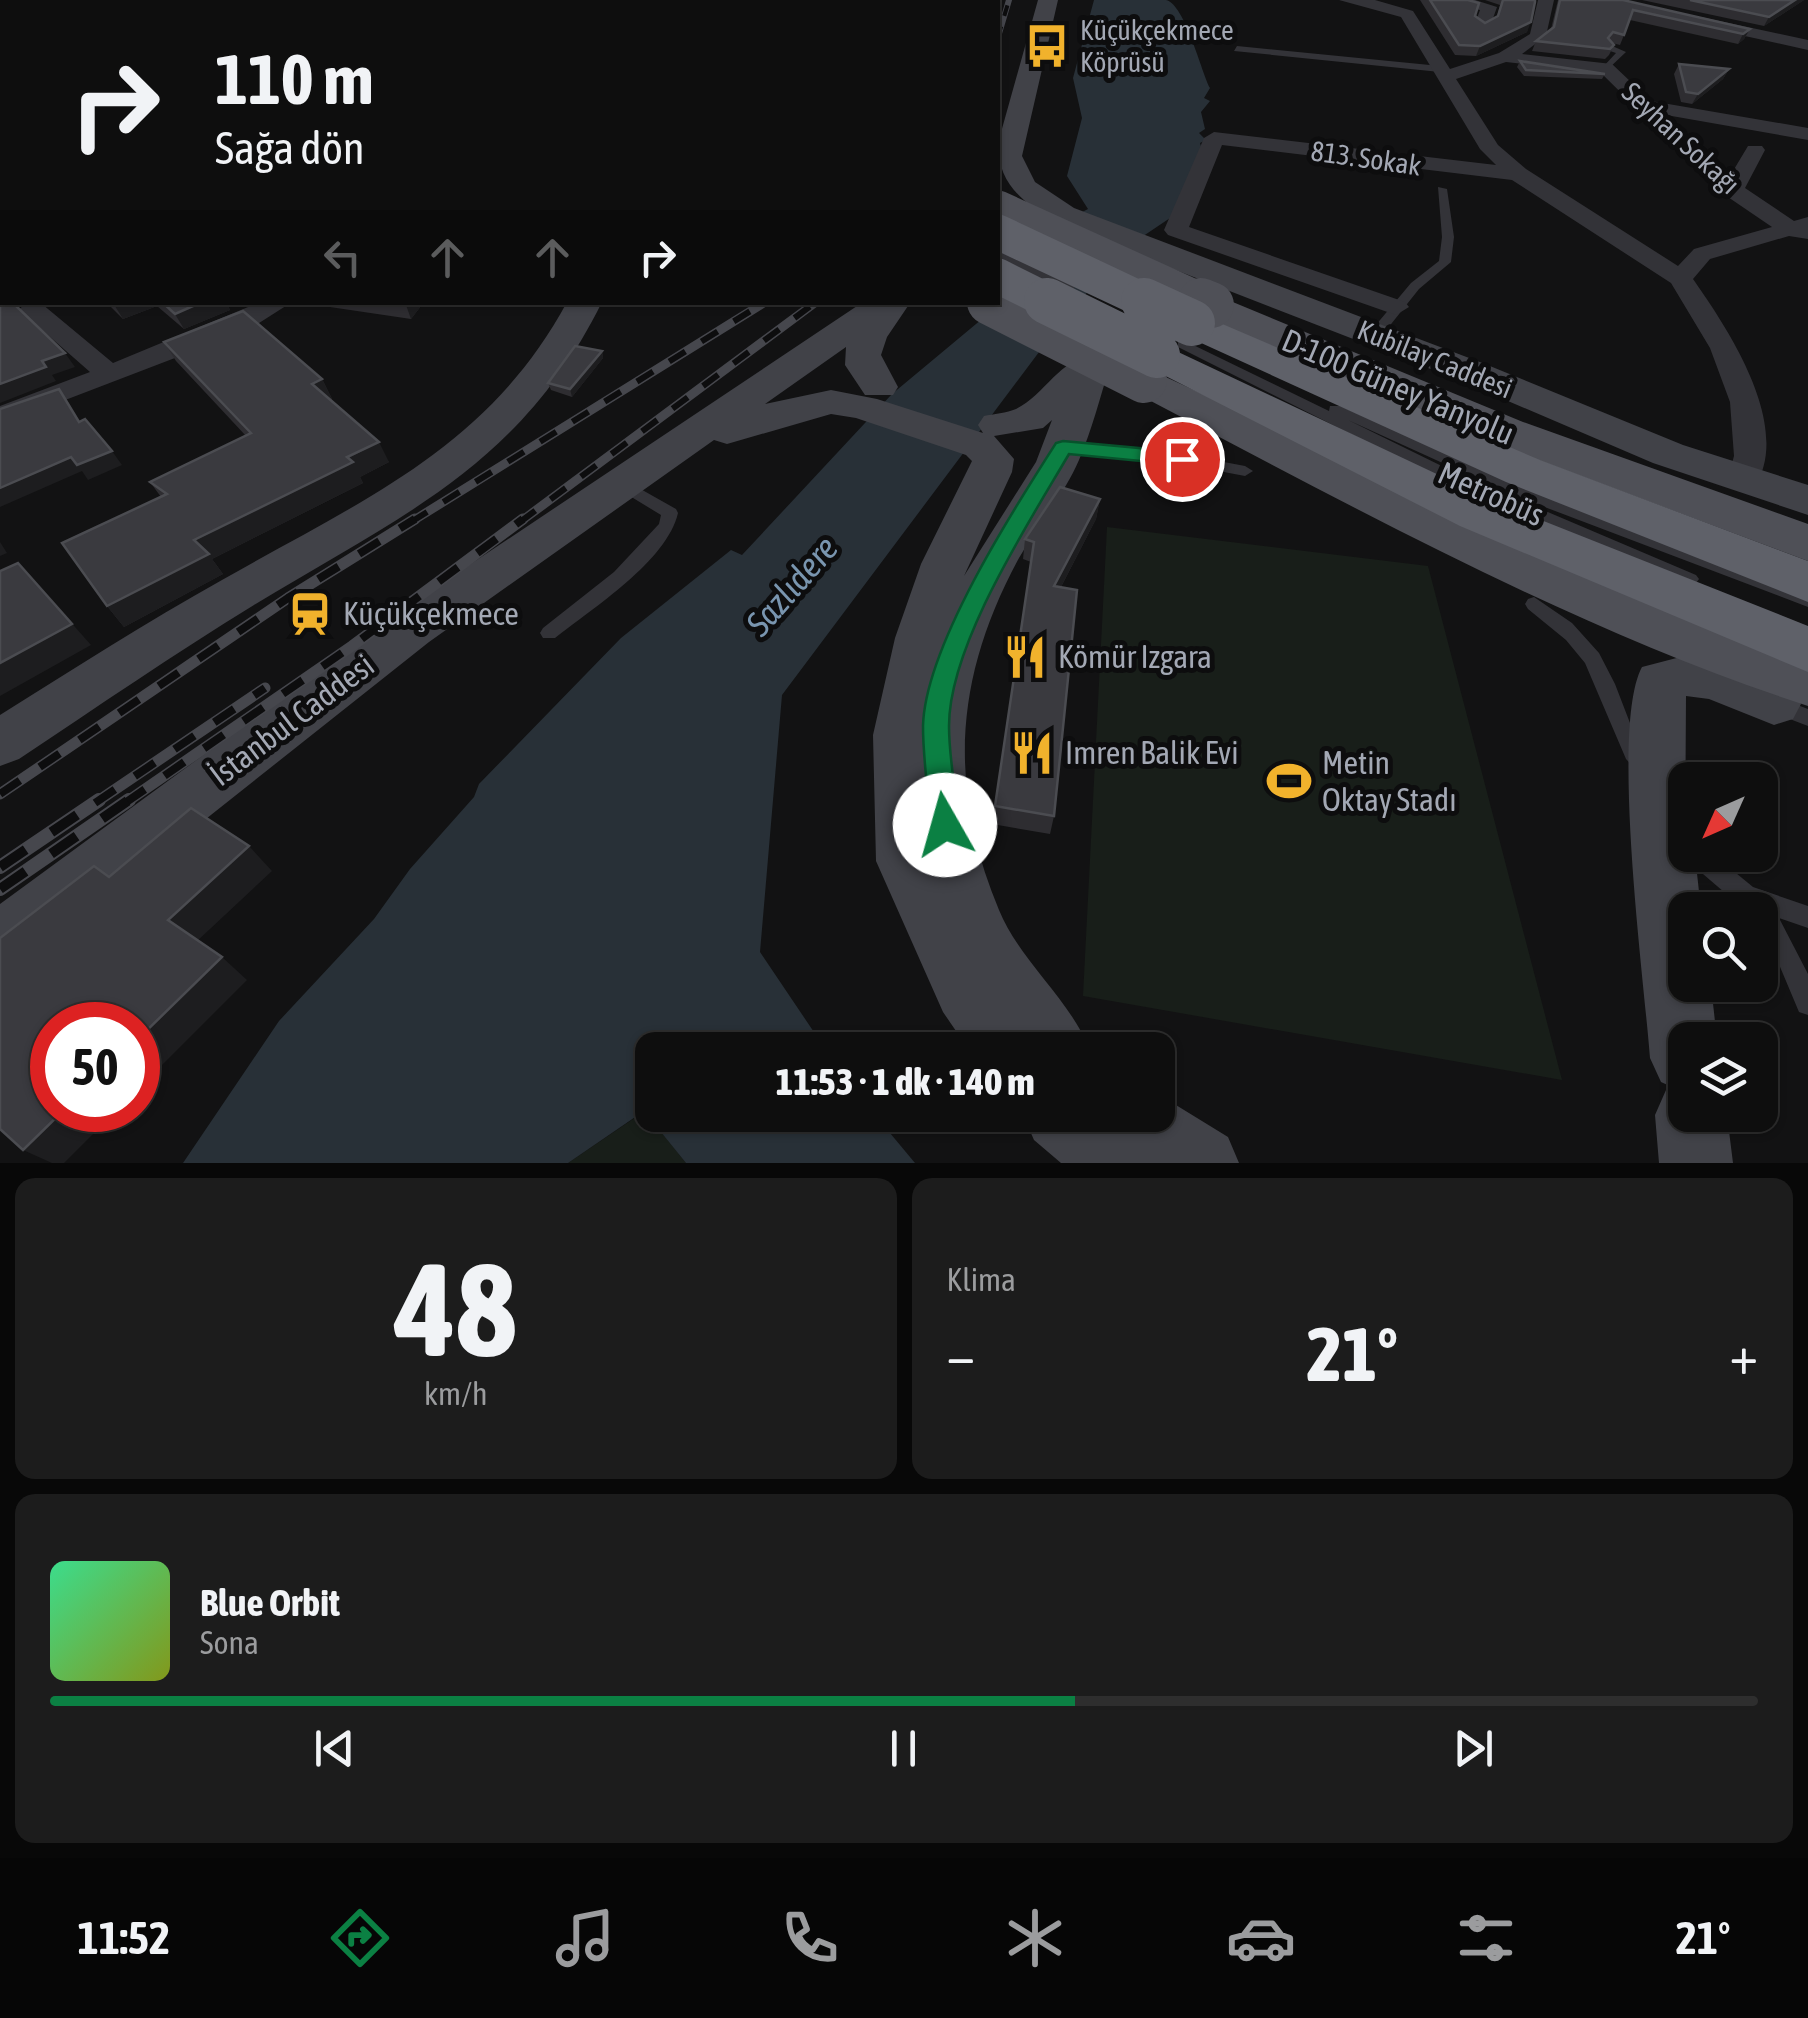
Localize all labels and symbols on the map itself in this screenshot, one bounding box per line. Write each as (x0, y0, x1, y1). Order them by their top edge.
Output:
place label: Küçükçekmece Köprüsü (1080, 14, 1234, 78)
bus stop icon: Küçükçekmece Köprüsü (1023, 22, 1071, 70)
street label: Seyhan Sokağı (1616, 76, 1746, 200)
street label: 813. Sokak (1309, 134, 1423, 182)
street label: Kubilay Caddesi (1353, 314, 1517, 404)
street label: D-100 Güney Yanyolu (1277, 321, 1520, 452)
pin (1140, 417, 1225, 502)
street label: Metrobüs (1433, 454, 1550, 533)
water label: Sazlıdere (737, 527, 845, 644)
station icon: Küçükçekmece (286, 590, 334, 638)
place label: Küçükçekmece (343, 595, 519, 632)
restaurant icon: Kömür Izgara (1001, 633, 1049, 681)
place label: Kömür Izgara (1058, 638, 1212, 675)
street label: İstanbul Caddesi (203, 646, 381, 793)
restaurant icon: Imren Balik Evi (1008, 729, 1056, 777)
place label: Imren Balik Evi (1065, 734, 1239, 771)
place label: Metin Oktay Stadı (1322, 744, 1457, 818)
sports icon: Metin Oktay Stadı (1265, 757, 1313, 805)
north arrow (1668, 762, 1778, 872)
position arrow (893, 773, 997, 877)
speed limit sign: 50 (30, 1002, 160, 1132)

